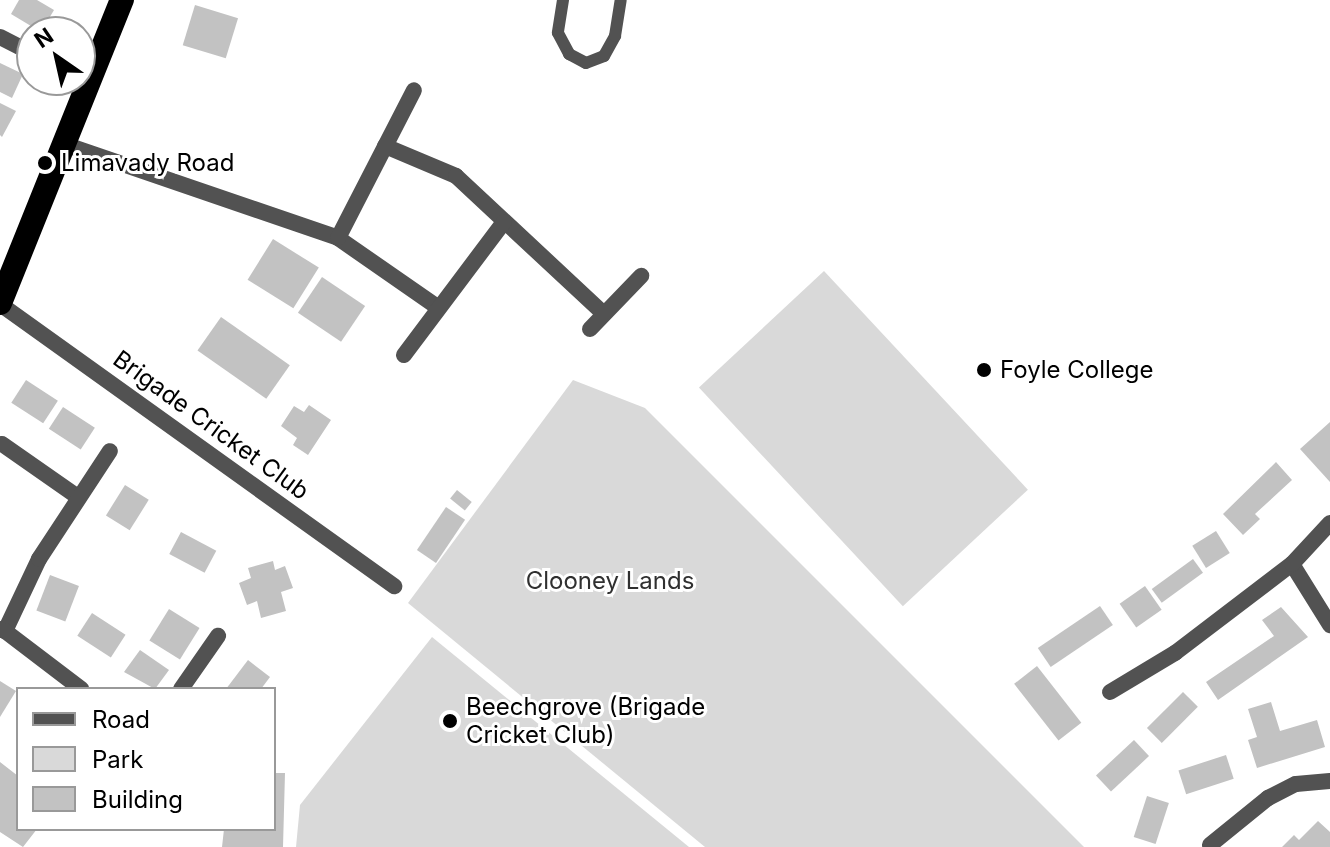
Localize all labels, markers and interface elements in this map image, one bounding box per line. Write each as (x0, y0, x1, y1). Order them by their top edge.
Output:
north arrow (16, 16, 96, 96)
text: N (29, 22, 58, 53)
place label: Limavady Road (61, 149, 234, 177)
marker: Limavady Road (36, 154, 54, 172)
street label: Brigade Cricket Club (108, 344, 314, 506)
place label: Foyle College (1000, 356, 1154, 384)
marker: Foyle College (975, 361, 993, 379)
park label: Clooney Lands (526, 567, 694, 595)
legend (16, 687, 276, 831)
place label: Beechgrove (Brigade Cricket Club) (466, 693, 705, 749)
text: Road (92, 705, 150, 734)
marker: Beechgrove (Brigade Cricket Club) (441, 712, 459, 730)
text: Park (92, 745, 143, 774)
text: Building (92, 785, 183, 814)

